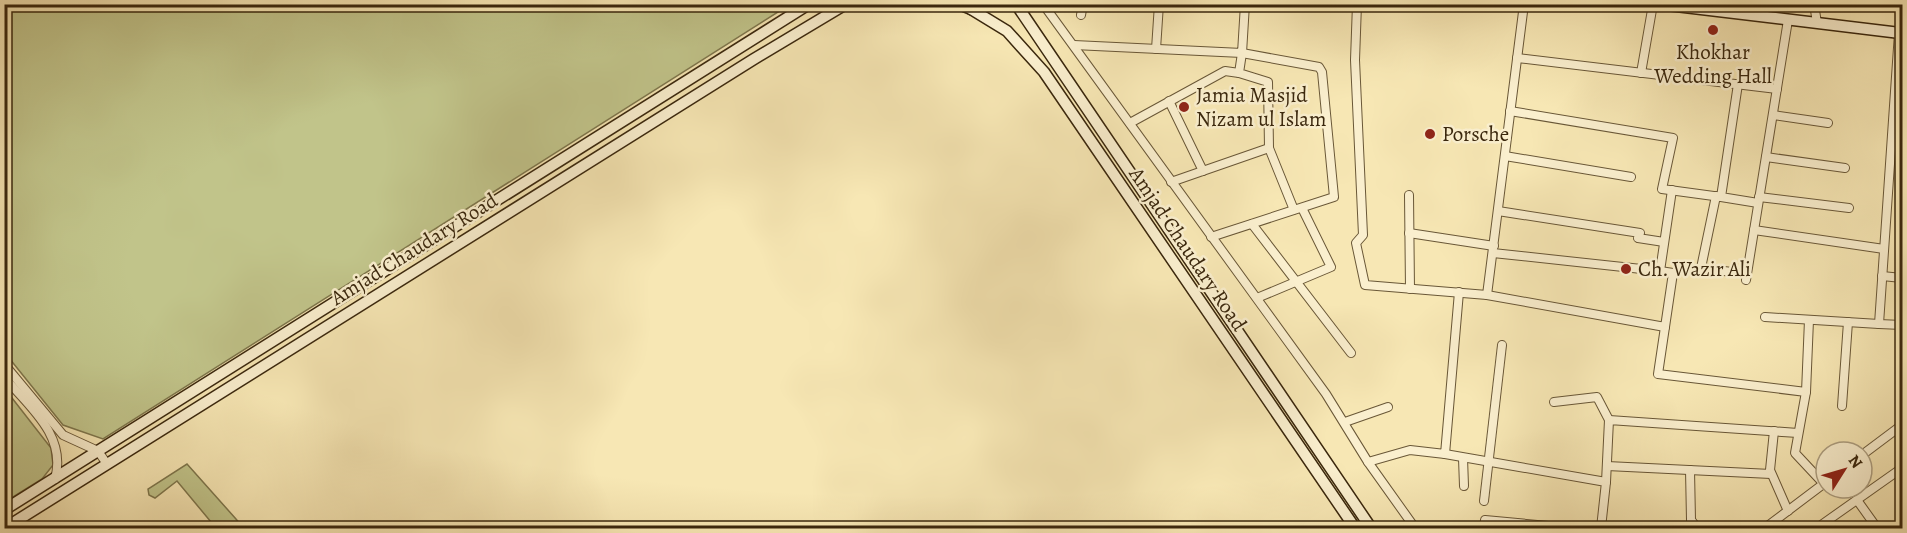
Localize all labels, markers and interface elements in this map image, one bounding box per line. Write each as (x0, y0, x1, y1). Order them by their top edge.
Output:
marker: Khokhar Wedding Hall (1706, 23, 1720, 37)
place label: Khokhar Wedding Hall (1653, 38, 1772, 90)
place label: Jamia Masjid Nizam ul Islam (1196, 81, 1327, 133)
marker: Jamia Masjid Nizam ul Islam (1177, 100, 1191, 114)
place label: Porsche (1442, 120, 1509, 148)
marker: Porsche (1423, 127, 1437, 141)
street label: Amjad Chaudary Road (1122, 161, 1254, 337)
street label: Amjad Chaudary Road (324, 186, 503, 312)
place label: Ch. Wazir Ali (1638, 255, 1751, 283)
marker: Ch. Wazir Ali (1619, 262, 1633, 276)
north arrow (1814, 440, 1874, 500)
text: N (1843, 450, 1868, 473)

